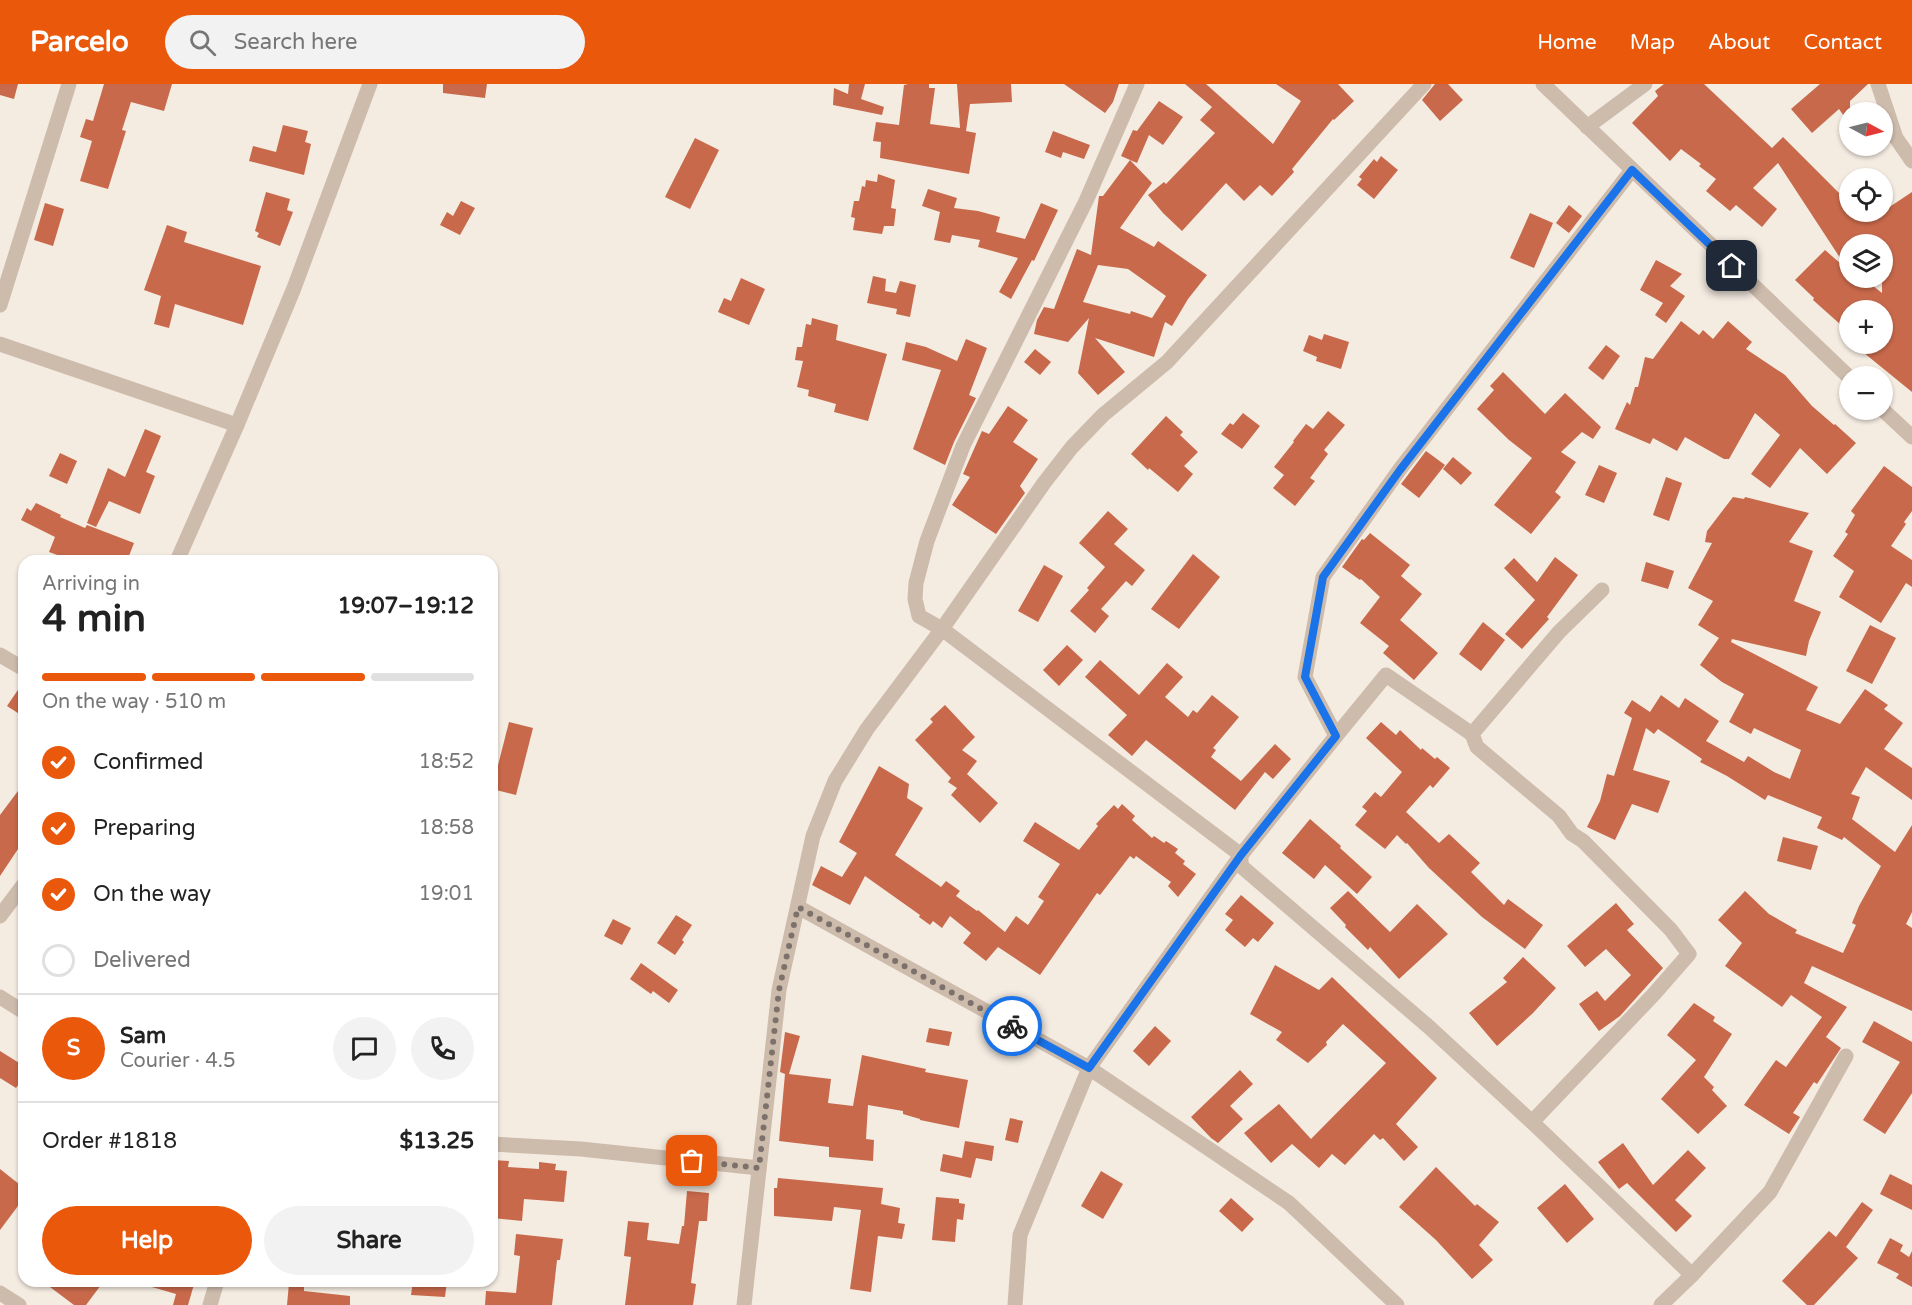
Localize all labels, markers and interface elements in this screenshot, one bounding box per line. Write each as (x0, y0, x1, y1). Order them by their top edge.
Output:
search box (165, 15, 585, 69)
text: Parcelo (30, 25, 129, 59)
icon: search (186, 26, 219, 59)
text: Search here (234, 29, 358, 55)
text: Home (1537, 30, 1597, 55)
text: Map (1630, 30, 1675, 55)
text: About (1708, 30, 1770, 55)
text: Contact (1803, 30, 1882, 55)
north arrow (1839, 102, 1893, 156)
map controls (1839, 102, 1893, 420)
button: locate (1839, 168, 1893, 222)
button: layers (1839, 234, 1893, 288)
pin (1706, 240, 1757, 291)
icon: home (1715, 249, 1748, 282)
button: + (1839, 300, 1893, 354)
button: − (1839, 366, 1893, 420)
text: Arriving in (42, 572, 140, 596)
text: 19:07–19:12 (337, 593, 474, 619)
text: 4 min (42, 595, 146, 642)
text: On the way · 510 m (42, 690, 226, 714)
icon: check (42, 746, 75, 779)
text: Confirmed (93, 749, 203, 775)
text: 18:52 (419, 750, 474, 774)
icon: check (42, 812, 75, 845)
text: Preparing (93, 815, 196, 841)
text: 18:58 (419, 816, 474, 840)
icon: check (42, 878, 75, 911)
text: On the way (93, 881, 211, 907)
text: 19:01 (419, 882, 474, 906)
text: Delivered (93, 947, 191, 973)
courier (982, 996, 1042, 1056)
icon: bike (996, 1010, 1029, 1043)
button: chat (333, 1017, 396, 1080)
button: phone (411, 1017, 474, 1080)
text: Sam (120, 1023, 166, 1049)
text: S (67, 1035, 80, 1061)
text: Courier · 4.5 (120, 1049, 235, 1073)
text: Order #1818 (42, 1128, 177, 1154)
text: $13.25 (399, 1128, 474, 1154)
pin (666, 1135, 717, 1186)
icon: bag (675, 1144, 708, 1177)
button: Help (42, 1206, 252, 1275)
button: Share (264, 1206, 474, 1275)

